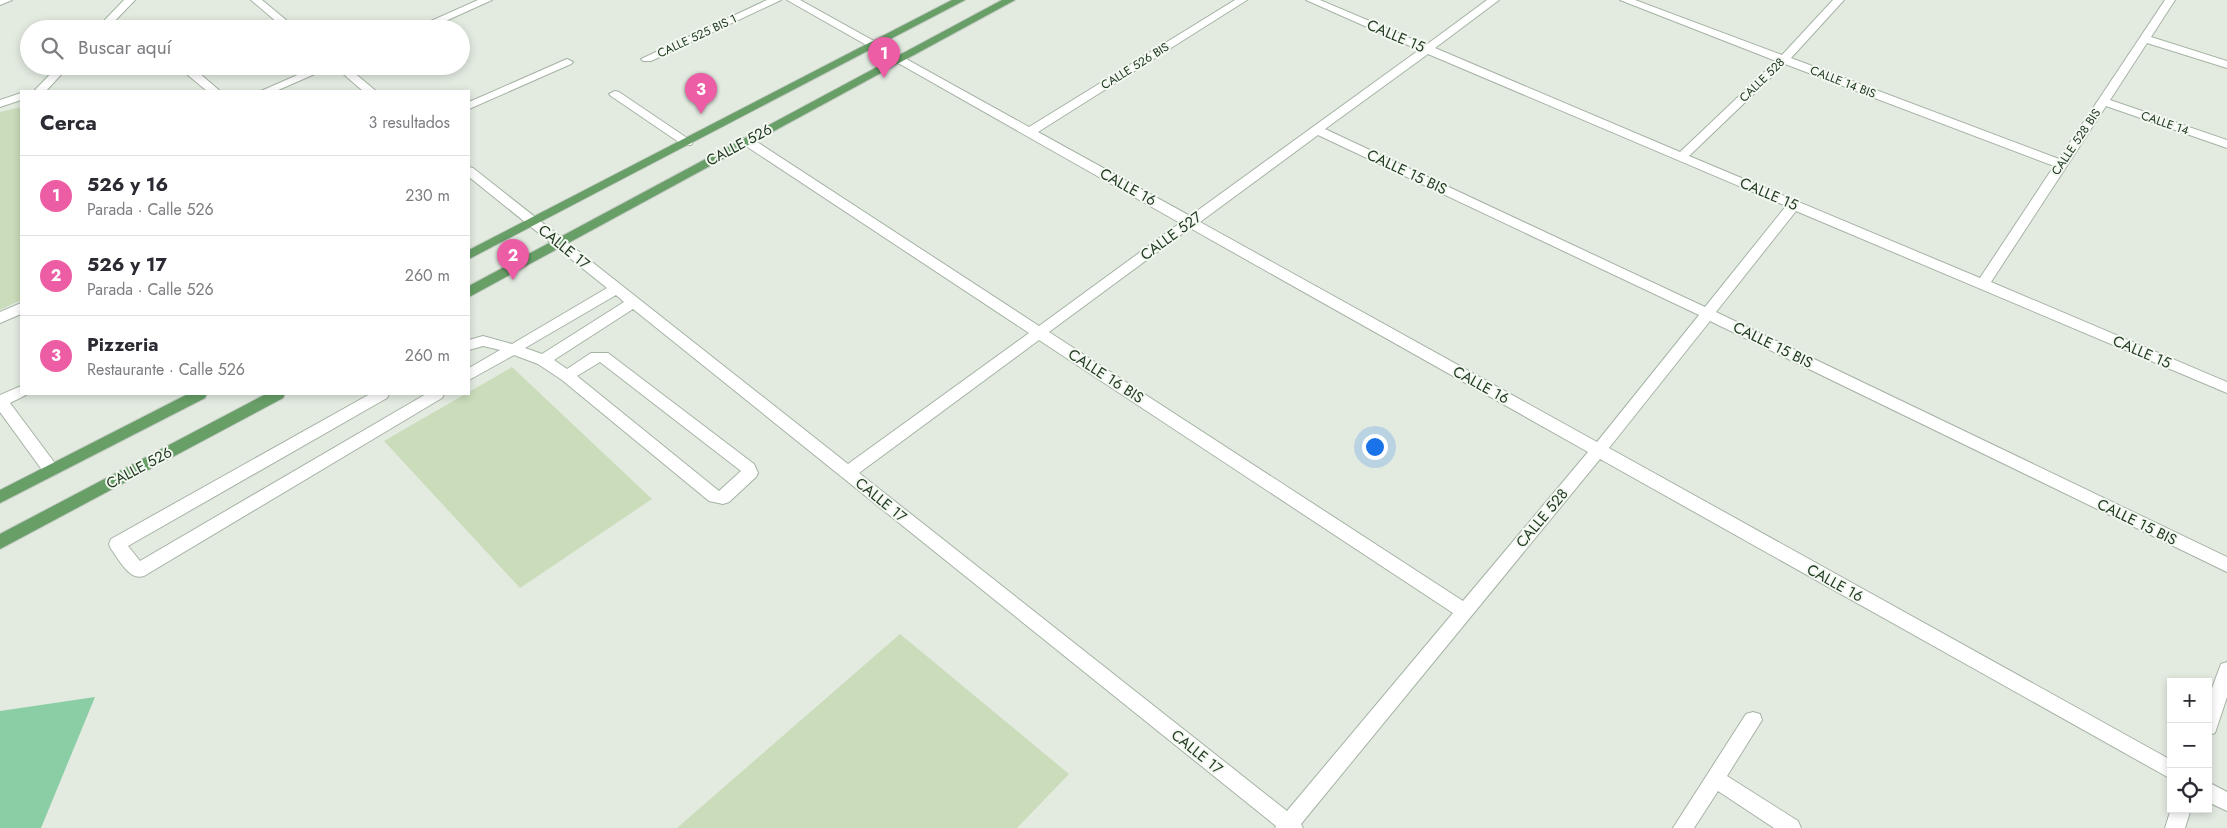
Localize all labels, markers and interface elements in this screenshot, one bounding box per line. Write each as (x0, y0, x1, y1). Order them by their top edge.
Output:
street label: CALLE 525 BIS 1 (654, 10, 740, 62)
street label: CALLE 15 (1363, 14, 1429, 58)
search box (20, 20, 470, 75)
icon: search (38, 34, 66, 62)
text: Buscar aquí (78, 34, 172, 61)
pin: 1 (868, 37, 900, 78)
street label: CALLE 526 BIS (1097, 38, 1173, 94)
street label: CALLE 528 (1735, 54, 1789, 106)
street label: CALLE 14 BIS (1807, 61, 1879, 103)
pin: 3 (685, 73, 717, 114)
street label: CALLE 528 BIS (2047, 105, 2105, 179)
street label: CALLE 14 (2139, 106, 2191, 140)
text: Cerca (40, 108, 97, 138)
text: 3 resultados (369, 111, 450, 134)
street label: CALLE 526 (702, 118, 776, 172)
street label: CALLE 15 BIS (1363, 144, 1451, 200)
street label: CALLE 16 (1096, 162, 1160, 212)
text: 526 y 16 (87, 171, 168, 198)
street label: CALLE 15 (1736, 172, 1802, 216)
text: 1 (52, 184, 60, 207)
text: 230 m (405, 184, 450, 207)
text: Parada · Calle 526 (87, 198, 214, 221)
street label: CALLE 527 (1136, 206, 1206, 266)
street label: CALLE 17 (533, 219, 595, 275)
pin: 2 (497, 239, 529, 280)
text: 526 y 17 (87, 251, 167, 278)
text: 2 (51, 264, 61, 287)
text: 260 m (405, 264, 450, 287)
text: Parada · Calle 526 (87, 278, 214, 301)
street label: CALLE 15 BIS (1729, 316, 1817, 374)
street label: CALLE 15 (2109, 330, 2175, 374)
text: Pizzeria (87, 331, 158, 358)
street label: CALLE 16 BIS (1064, 343, 1148, 409)
text: 3 (51, 344, 61, 367)
text: 260 m (405, 344, 450, 367)
text: Restaurante · Calle 526 (87, 358, 245, 381)
street label: CALLE 16 (1449, 360, 1513, 410)
your location (1362, 434, 1388, 460)
street label: CALLE 526 (102, 441, 176, 495)
street label: CALLE 17 (850, 472, 912, 528)
street label: CALLE 528 (1511, 484, 1573, 552)
street label: CALLE 15 BIS (2093, 493, 2181, 551)
street label: CALLE 16 (1803, 558, 1867, 608)
map controls (2167, 678, 2212, 813)
button: + (2167, 678, 2212, 723)
button: − (2167, 723, 2212, 768)
street label: CALLE 17 (1166, 724, 1228, 780)
button: locate (2167, 768, 2212, 813)

